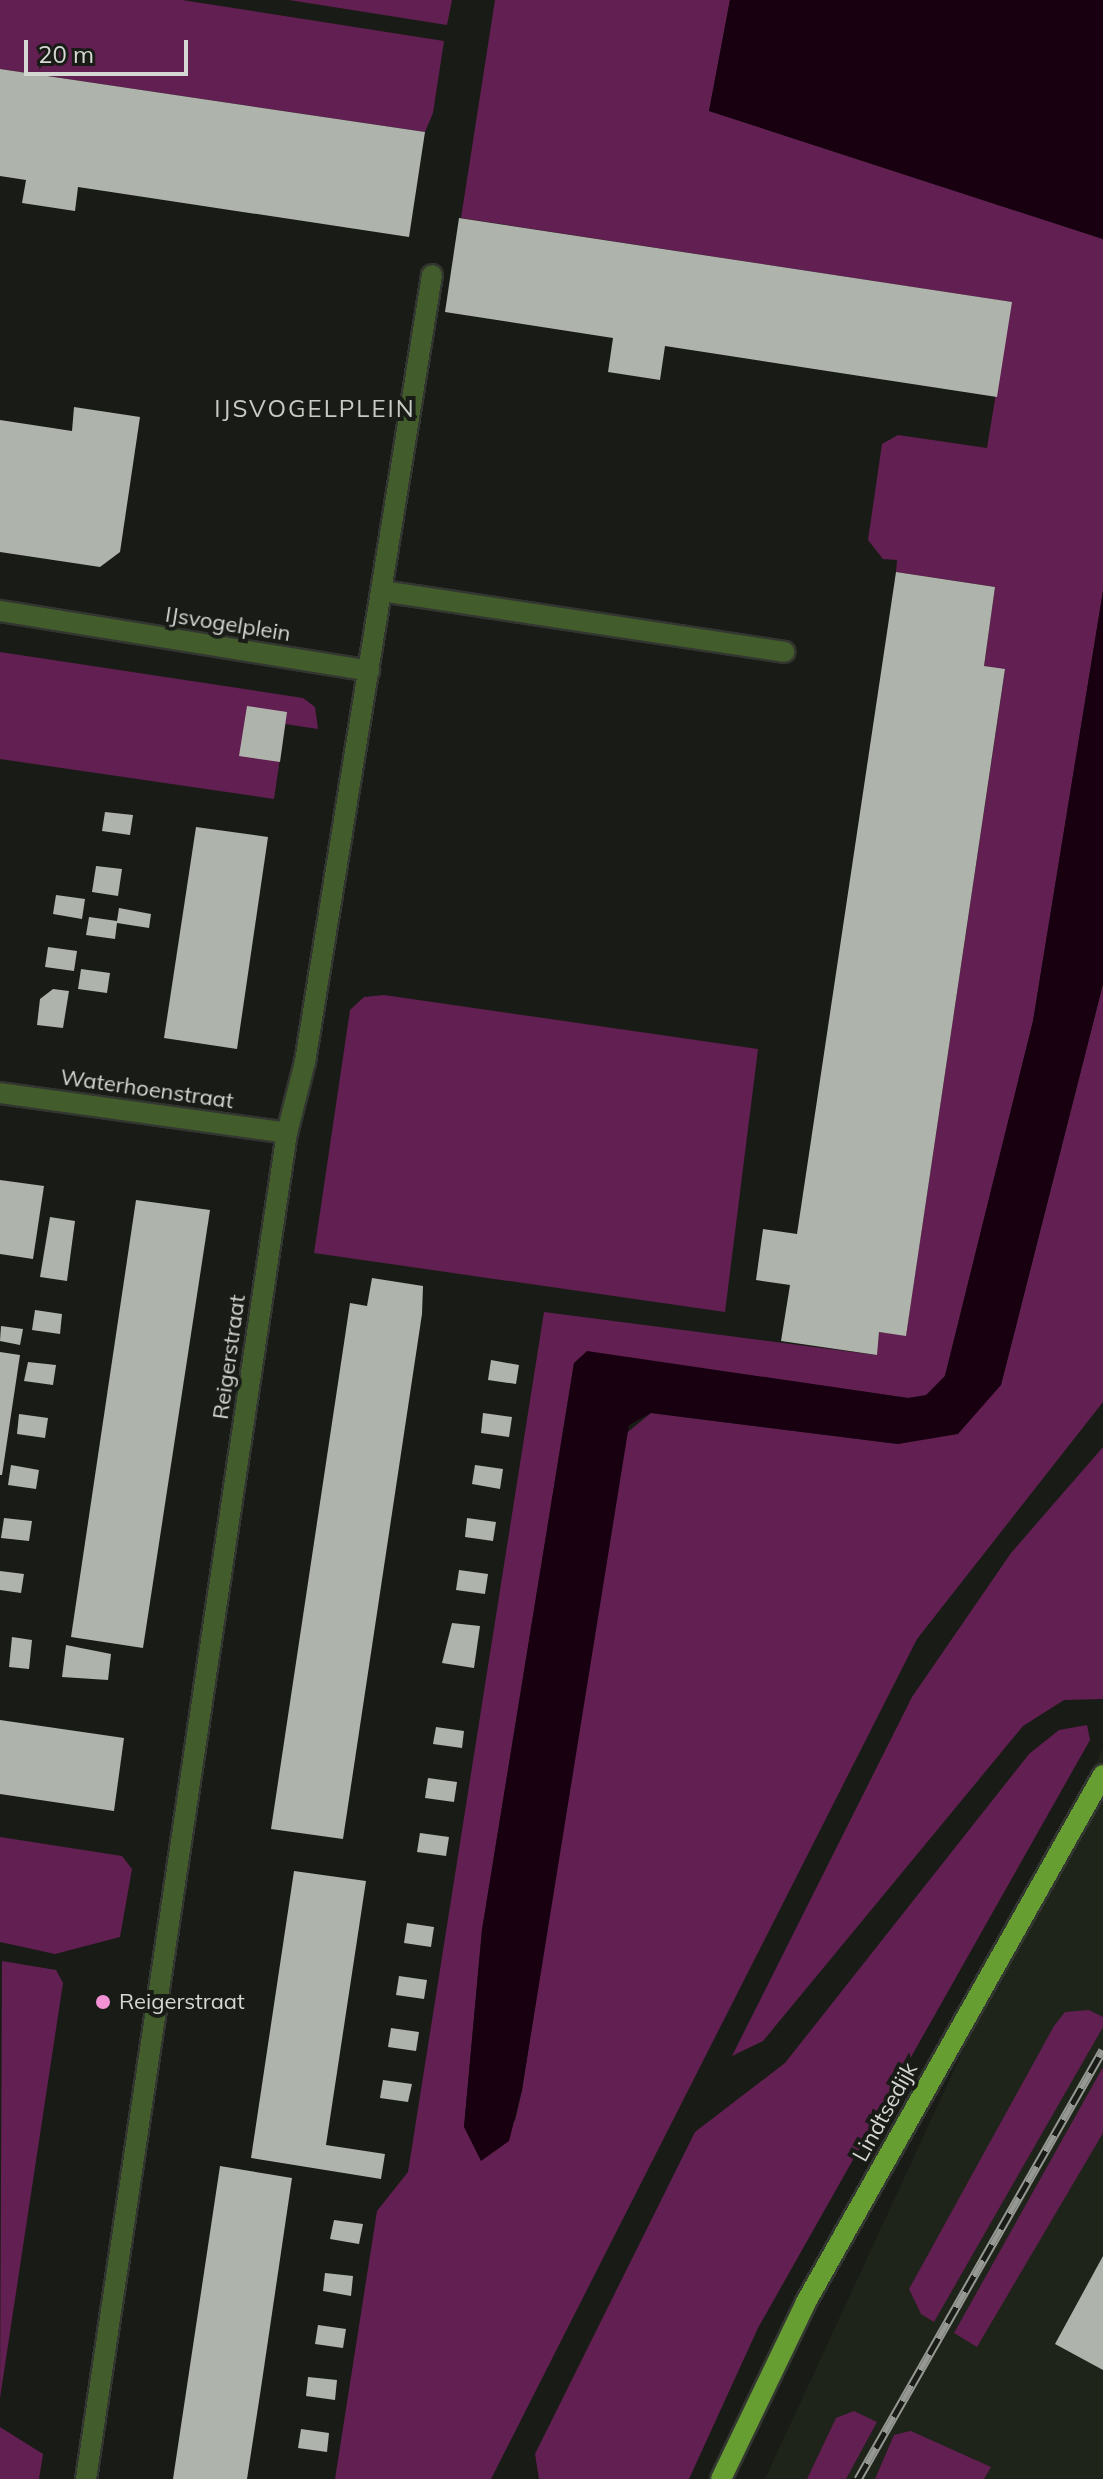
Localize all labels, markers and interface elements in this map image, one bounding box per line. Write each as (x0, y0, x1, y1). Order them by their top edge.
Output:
scale bar (28, 24, 192, 74)
text: 20 m (38, 39, 94, 69)
district label: IJSVOGELPLEIN (214, 395, 416, 423)
street label: IJsvogelplein (163, 601, 293, 647)
street label: Waterhoenstraat (59, 1064, 235, 1114)
street label: Reigerstraat (207, 1293, 251, 1421)
place label: Reigerstraat (119, 1989, 245, 2015)
marker: Reigerstraat (94, 1993, 112, 2011)
street label: Lindtsedijk (847, 2058, 923, 2166)

